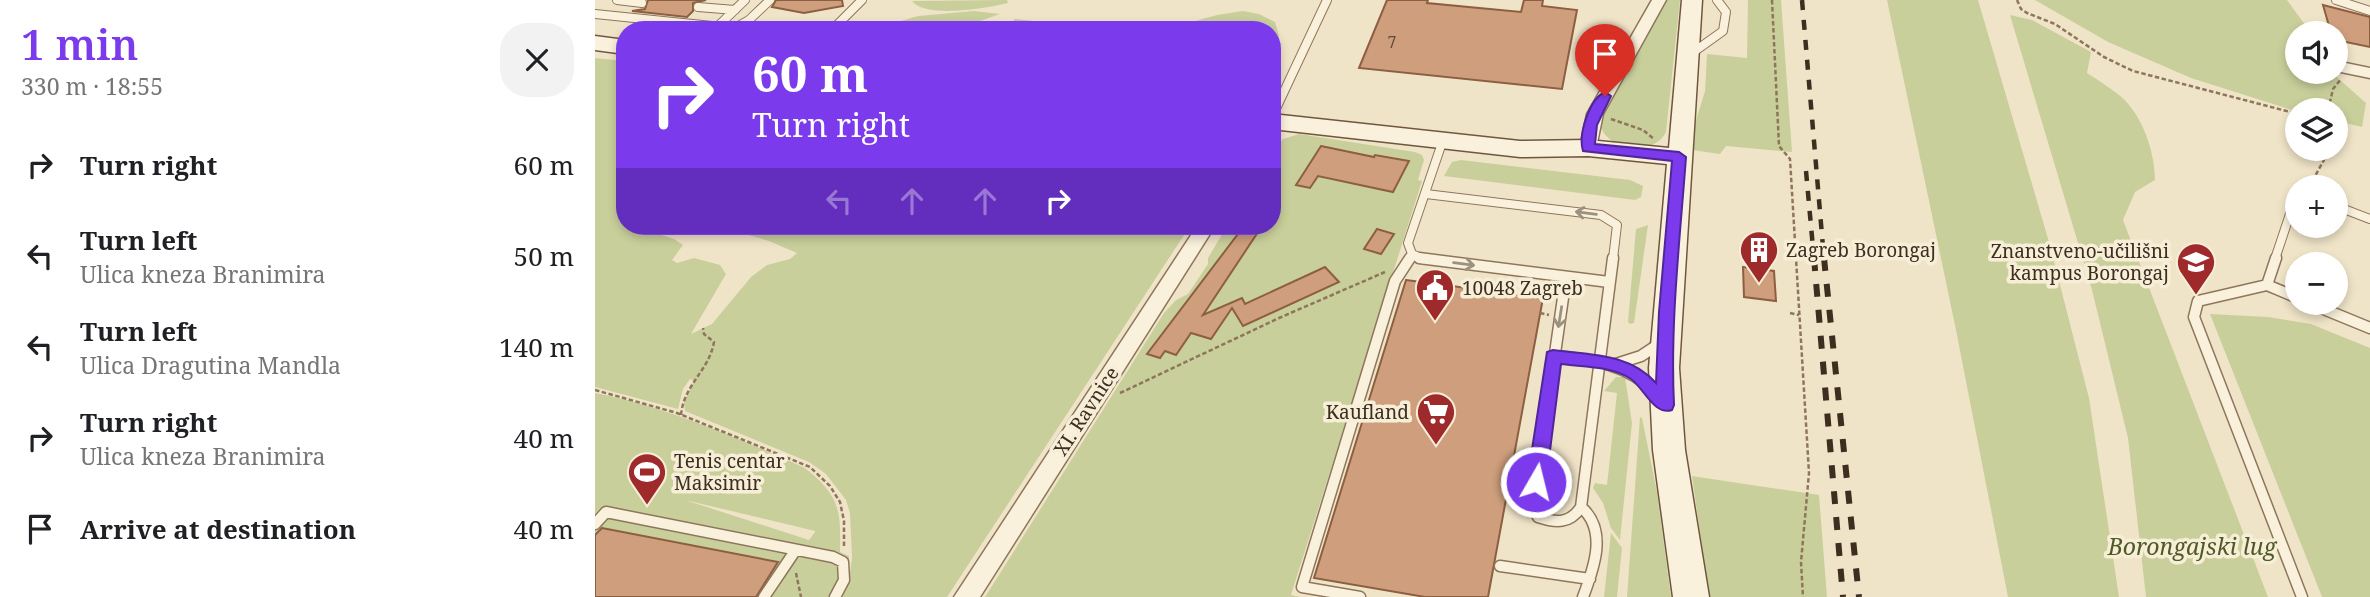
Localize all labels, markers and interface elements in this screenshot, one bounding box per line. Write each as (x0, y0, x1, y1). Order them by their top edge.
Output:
text: 1 min (21, 15, 138, 72)
map controls (2285, 21, 2348, 315)
button: sound (2285, 21, 2348, 84)
button: close (500, 23, 574, 97)
pin (1575, 24, 1635, 96)
house number: 7 (1388, 31, 1397, 53)
icon: arrive (1586, 35, 1624, 73)
text: 60 m (752, 40, 868, 106)
icon: right (637, 49, 728, 140)
text: 330 m · 18:55 (21, 70, 163, 102)
button: layers (2285, 98, 2348, 161)
text: Turn right (752, 103, 910, 146)
icon: right (21, 146, 59, 184)
text: Turn right (80, 147, 217, 183)
text: 60 m (514, 147, 574, 183)
button: + (2285, 175, 2348, 238)
icon: left (820, 182, 858, 220)
icon: ahead (893, 182, 931, 220)
icon: ahead (966, 182, 1004, 220)
icon: right (1039, 182, 1077, 220)
one-way arrow (1575, 207, 1597, 220)
text: Turn left (80, 222, 197, 258)
building icon: Zagreb Borongaj (1738, 229, 1780, 284)
icon: left (21, 237, 59, 275)
place label: Zagreb Borongaj (1786, 237, 1936, 263)
text: 50 m (514, 238, 574, 274)
place label: Znanstveno-učilišni kampus Borongaj (1991, 238, 2169, 286)
school or university icon: Znanstveno-učilišni kampus Borongaj (2175, 241, 2217, 296)
button: − (2285, 252, 2348, 315)
text: Ulica kneza Branimira (80, 258, 325, 290)
one-way arrow (1452, 258, 1475, 271)
public building icon: 10048 Zagreb (1414, 267, 1456, 322)
place label: 10048 Zagreb (1462, 275, 1583, 301)
one-way arrow (1553, 305, 1566, 328)
text: Turn left (80, 313, 197, 349)
icon: left (21, 328, 59, 366)
text: 140 m (499, 329, 574, 365)
text: Ulica Dragutina Mandla (80, 349, 341, 381)
street label: XI. Ravnice (1048, 361, 1124, 461)
supermarket icon: Kaufland (1415, 391, 1457, 446)
place label: Kaufland (1326, 399, 1409, 425)
text: Turn right (80, 404, 217, 440)
icon: right (21, 419, 59, 457)
text: 40 m (514, 420, 574, 456)
text: Ulica kneza Branimira (80, 440, 325, 472)
position arrow (1499, 445, 1573, 519)
place label: Tenis centar Maksimir (674, 448, 785, 496)
sports icon: Tenis centar Maksimir (626, 451, 668, 506)
icon: arrive (21, 510, 59, 548)
text: Arrive at destination (80, 511, 356, 547)
text: 40 m (514, 511, 574, 547)
park label: Borongajski lug (2107, 530, 2278, 562)

